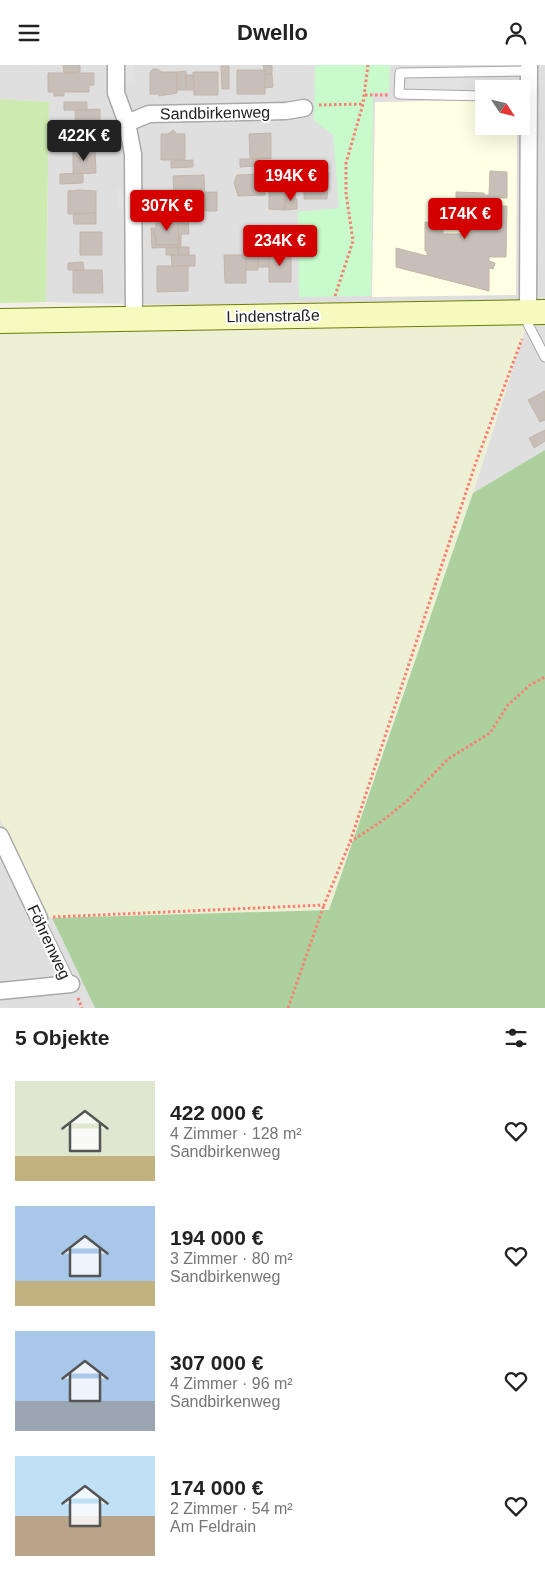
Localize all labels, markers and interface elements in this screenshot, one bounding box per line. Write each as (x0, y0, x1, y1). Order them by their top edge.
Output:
icon: menu (15, 19, 43, 47)
icon: person (502, 19, 530, 47)
text: Dwello (237, 20, 308, 45)
north arrow (475, 80, 530, 135)
map controls (475, 80, 530, 135)
street label: Sandbirkenweg (160, 104, 270, 122)
pin: 422K € (43, 119, 125, 162)
text: 422K € (58, 127, 110, 144)
pin: 194K € (250, 159, 332, 202)
text: 194K € (265, 167, 317, 184)
pin: 307K € (126, 189, 208, 232)
text: 307K € (141, 197, 193, 214)
pin: 174K € (424, 197, 506, 240)
text: 174K € (439, 205, 491, 222)
pin: 234K € (239, 225, 321, 267)
text: 234K € (254, 232, 306, 249)
street label: Lindenstraße (226, 307, 320, 325)
street label: Föhrenweg (24, 902, 74, 982)
icon: filters (502, 1024, 530, 1052)
text: 5 Objekte (15, 1026, 110, 1049)
icon: home (55, 1101, 115, 1161)
text: 422 000 € (170, 1101, 263, 1124)
icon: heart (502, 1117, 530, 1145)
text: 4 Zimmer · 128 m² (170, 1125, 302, 1142)
text: Sandbirkenweg (170, 1143, 280, 1160)
icon: home (55, 1226, 115, 1286)
text: 194 000 € (170, 1226, 263, 1249)
icon: heart (502, 1242, 530, 1270)
text: 3 Zimmer · 80 m² (170, 1250, 293, 1267)
text: Sandbirkenweg (170, 1268, 280, 1285)
icon: home (55, 1351, 115, 1411)
text: 307 000 € (170, 1351, 263, 1374)
icon: heart (502, 1367, 530, 1395)
text: 4 Zimmer · 96 m² (170, 1375, 293, 1392)
text: Sandbirkenweg (170, 1393, 280, 1410)
icon: home (55, 1476, 115, 1536)
text: 174 000 € (170, 1476, 263, 1499)
icon: heart (502, 1492, 530, 1520)
text: 2 Zimmer · 54 m² (170, 1500, 293, 1517)
text: Am Feldrain (170, 1518, 256, 1535)

